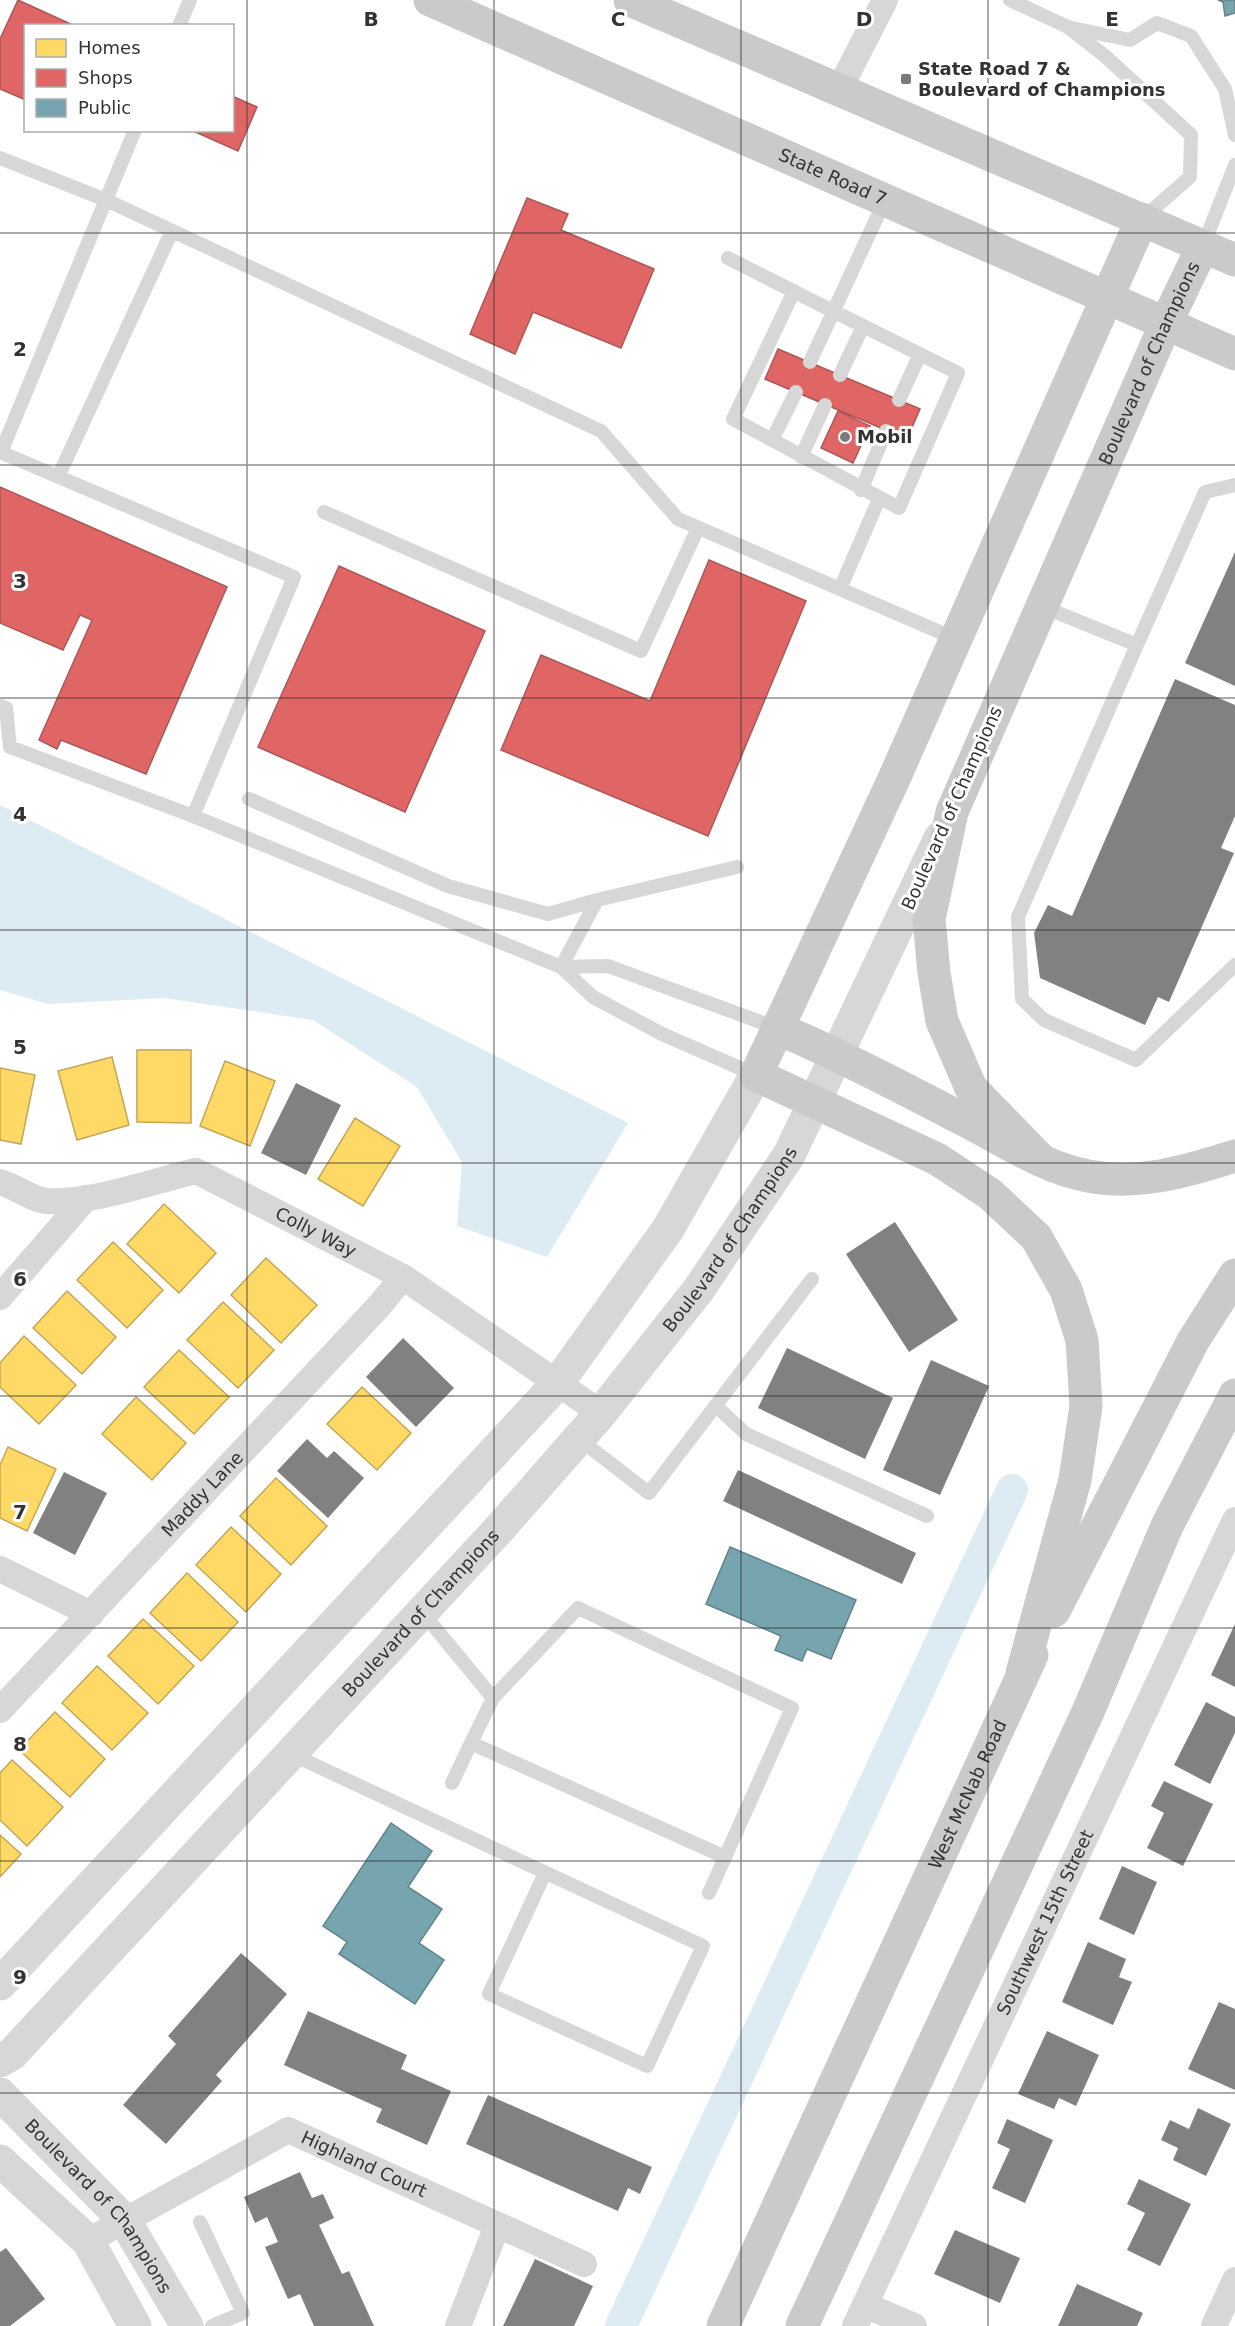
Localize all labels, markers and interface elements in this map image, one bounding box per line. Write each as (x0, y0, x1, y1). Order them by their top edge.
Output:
text: B (363, 7, 379, 31)
text: C (611, 7, 625, 31)
text: D (856, 7, 872, 31)
text: E (1105, 7, 1119, 31)
legend (24, 24, 234, 132)
text: Homes (78, 37, 141, 58)
place label: State Road 7 & Boulevard of Champions (918, 58, 1166, 100)
text: Shops (78, 67, 133, 88)
marker: State Road 7 & Boulevard of Champions (899, 72, 913, 86)
text: Public (78, 97, 131, 118)
street label: State Road 7 (776, 144, 890, 210)
street label: Boulevard of Champions (1094, 258, 1204, 468)
text: 2 (13, 337, 27, 361)
place label: Mobil (857, 426, 913, 447)
marker: Mobil (838, 430, 852, 444)
text: 3 (13, 569, 27, 593)
street label: Boulevard of Champions (897, 703, 1006, 913)
text: 4 (13, 802, 27, 826)
text: 5 (13, 1035, 27, 1059)
street label: Boulevard of Champions (658, 1144, 801, 1336)
street label: Colly Way (272, 1202, 360, 1262)
text: 6 (13, 1267, 27, 1291)
street label: Maddy Lane (157, 1447, 247, 1541)
text: 7 (13, 1500, 27, 1524)
street label: Boulevard of Champions (338, 1525, 503, 1701)
street label: West McNab Road (924, 1716, 1011, 1873)
text: 8 (13, 1732, 27, 1756)
street label: Southwest 15th Street (992, 1826, 1097, 2018)
text: 9 (13, 1965, 27, 1989)
street label: Boulevard of Champions (21, 2115, 176, 2297)
street label: Highland Court (298, 2126, 430, 2201)

